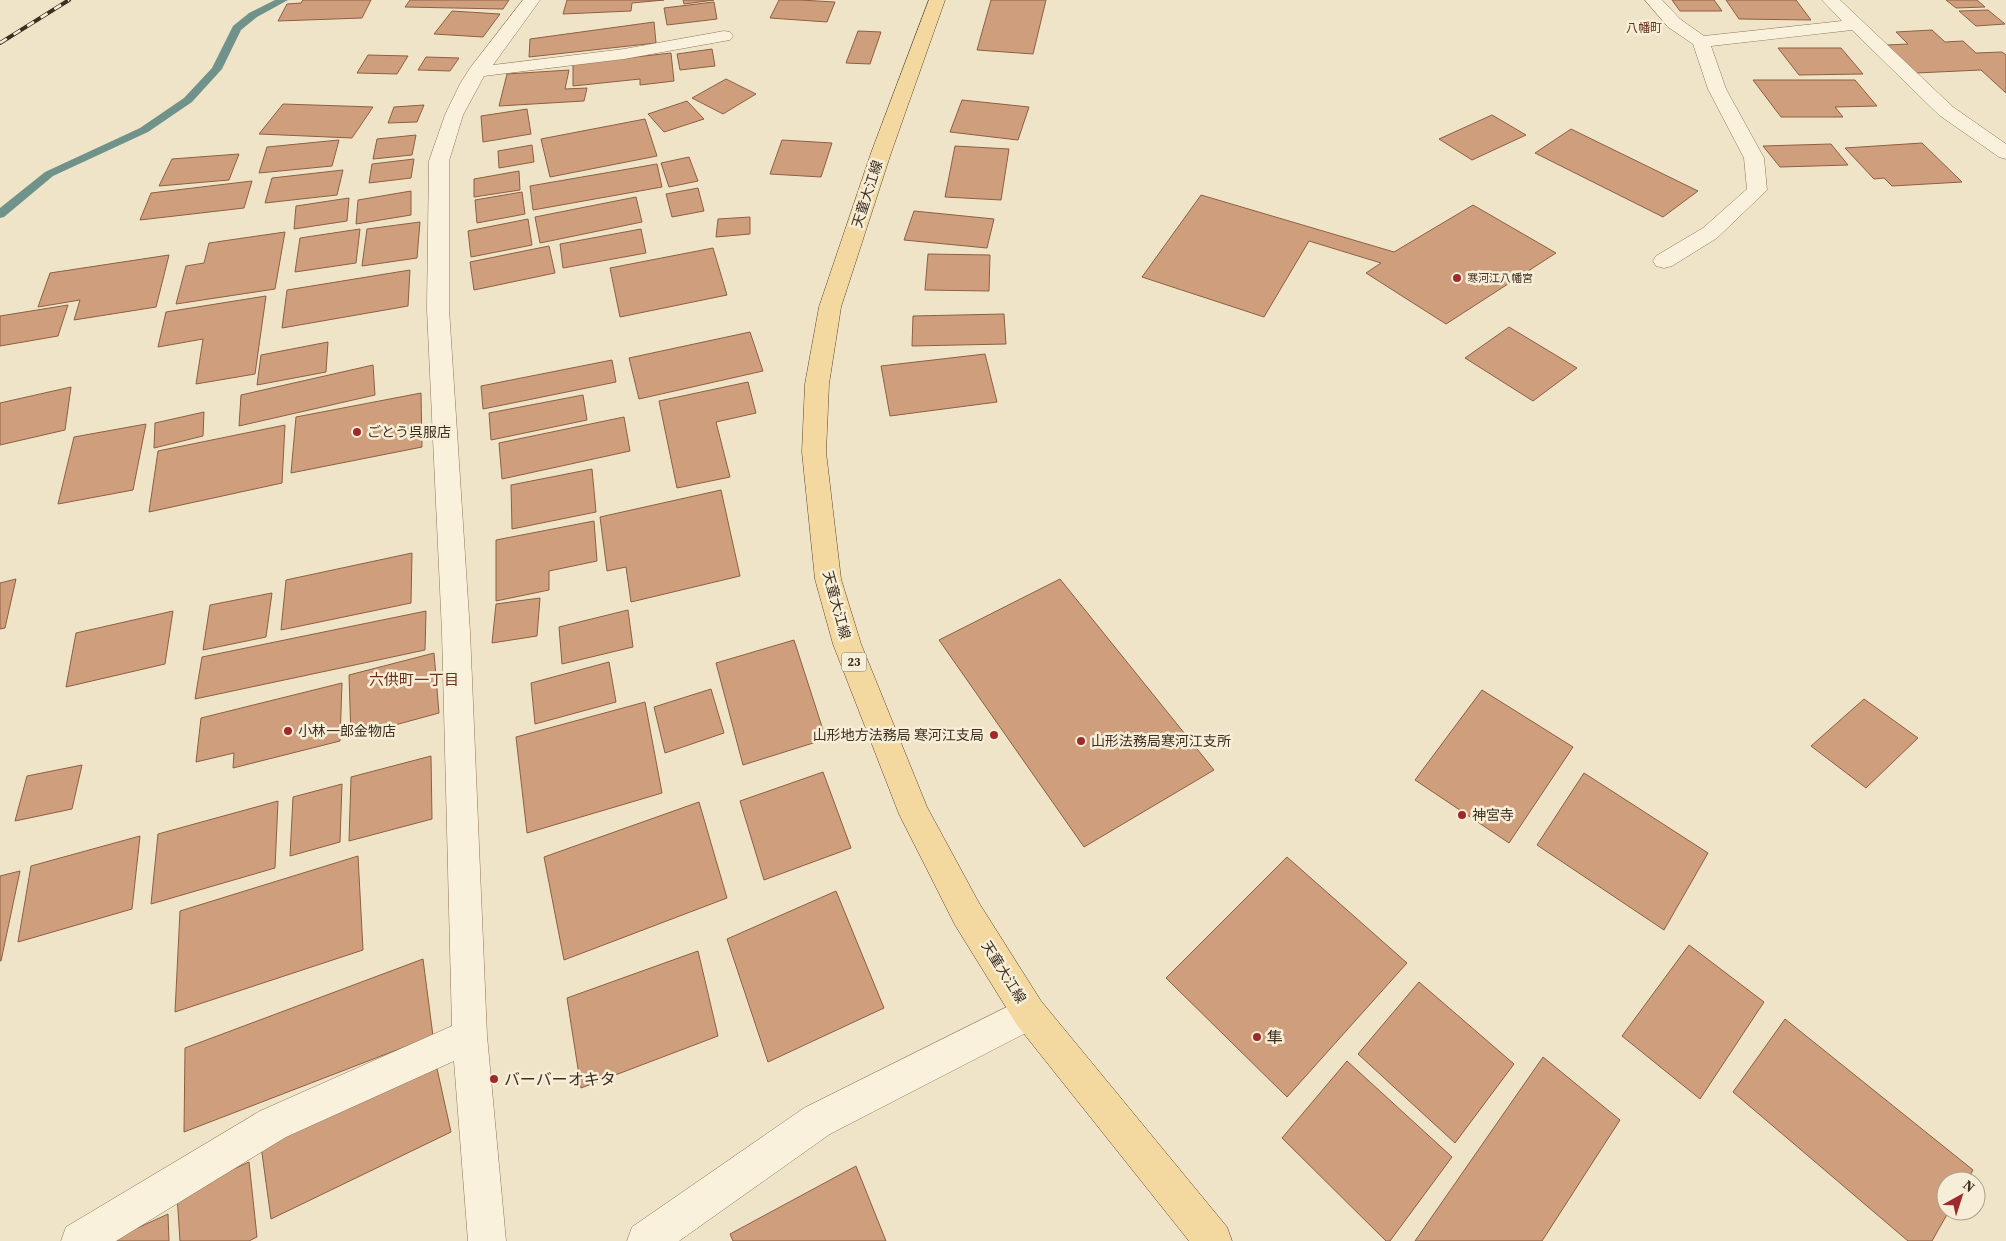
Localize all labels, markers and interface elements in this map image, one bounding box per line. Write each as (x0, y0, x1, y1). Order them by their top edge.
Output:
district label: 八幡町 (1626, 20, 1662, 36)
street label: 天童大江線 (847, 158, 887, 230)
place label: 寒河江八幡宮 (1467, 271, 1533, 286)
marker: 寒河江八幡宮 (1451, 272, 1463, 284)
place label: ごとう呉服店 (367, 422, 451, 442)
marker: ごとう呉服店 (351, 426, 363, 438)
street label: 天童大江線 (818, 569, 856, 641)
road number: 23 (842, 652, 866, 672)
district label: 六供町一丁目 (369, 669, 459, 690)
place label: 小林一郎金物店 (298, 721, 396, 741)
marker: 小林一郎金物店 (282, 725, 294, 737)
place label: 山形地方法務局 寒河江支局 (813, 725, 984, 745)
marker: 山形地方法務局 寒河江支局 (988, 729, 1000, 741)
place label: 山形法務局寒河江支所 (1091, 731, 1231, 751)
marker: 山形法務局寒河江支所 (1075, 735, 1087, 747)
place label: 神宮寺 (1472, 805, 1514, 825)
marker: 神宮寺 (1456, 809, 1468, 821)
street label: 天童大江線 (977, 937, 1031, 1007)
place label: 隼 (1267, 1026, 1283, 1048)
marker: 隼 (1251, 1031, 1263, 1043)
place label: バーバーオキタ (504, 1068, 616, 1090)
marker: バーバーオキタ (488, 1073, 500, 1085)
north arrow (1936, 1171, 1986, 1221)
text: N (1959, 1175, 1979, 1197)

